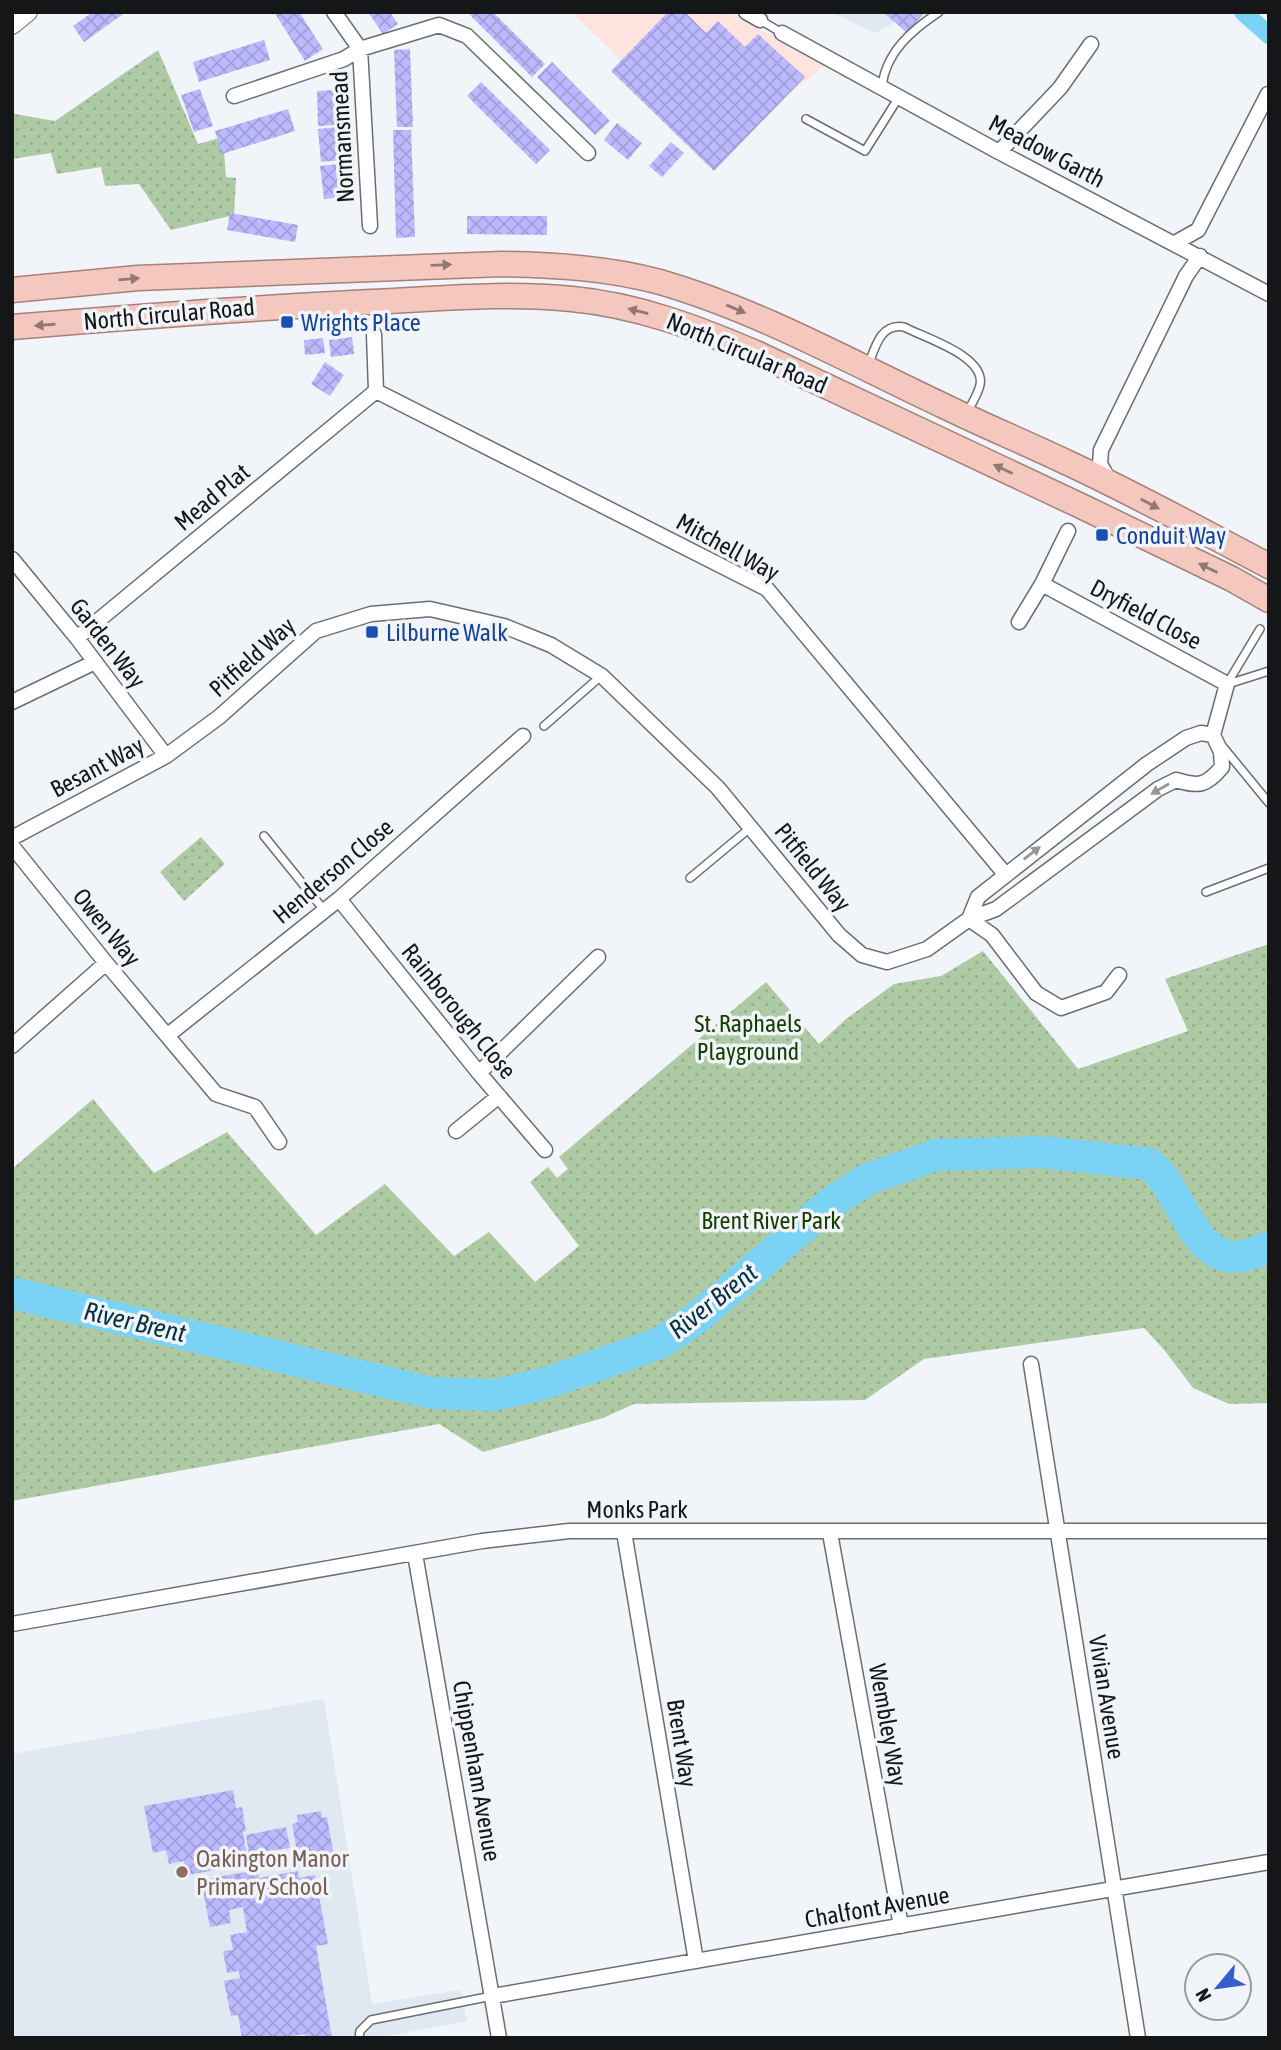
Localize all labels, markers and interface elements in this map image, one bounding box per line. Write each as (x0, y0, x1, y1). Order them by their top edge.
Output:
street label: Normansmead (325, 70, 359, 204)
street label: Meadow Garth (984, 109, 1110, 193)
one-way arrow (431, 260, 453, 271)
one-way arrow (118, 273, 140, 284)
street label: North Circular Road (82, 293, 256, 335)
one-way arrow (726, 303, 746, 315)
one-way arrow (627, 305, 649, 316)
street label: North Circular Road (663, 307, 831, 399)
place label: Wrights Place (301, 309, 421, 336)
marker: Wrights Place (279, 314, 295, 330)
one-way arrow (34, 320, 56, 331)
street label: Mead Plat (169, 458, 255, 536)
one-way arrow (993, 464, 1013, 475)
one-way arrow (1140, 499, 1160, 510)
street label: Mitchell Way (672, 508, 784, 586)
place label: Conduit Way (1116, 522, 1226, 549)
marker: Conduit Way (1094, 527, 1110, 543)
one-way arrow (1198, 562, 1218, 573)
street label: Dryfield Close (1086, 573, 1206, 655)
street label: Garden Way (65, 593, 151, 693)
street label: Pitfield Way (204, 612, 300, 702)
place label: Lilburne Walk (386, 619, 508, 646)
marker: Lilburne Walk (364, 624, 380, 640)
street label: Besant Way (46, 731, 148, 803)
one-way arrow (1151, 782, 1170, 795)
street label: Henderson Close (268, 813, 398, 929)
street label: Pitfield Way (769, 818, 857, 916)
one-way arrow (1023, 847, 1041, 861)
street label: Owen Way (68, 883, 146, 971)
street label: Rainborough Close (396, 938, 522, 1084)
park label: St. Raphaels Playground (694, 1010, 802, 1065)
park label: Brent River Park (701, 1207, 841, 1234)
water label: River Brent (663, 1257, 763, 1345)
water label: River Brent (81, 1296, 189, 1348)
street label: Monks Park (586, 1496, 688, 1523)
street label: Vivian Avenue (1084, 1633, 1130, 1761)
street label: Wembley Way (864, 1662, 912, 1788)
street label: Chippenham Avenue (448, 1679, 506, 1863)
street label: Brent Way (662, 1697, 702, 1789)
place label: Oakington Manor Primary School (196, 1845, 350, 1900)
marker: Oakington Manor Primary School (174, 1864, 190, 1880)
street label: Chalfont Avenue (803, 1881, 951, 1933)
north arrow (1183, 1952, 1253, 2022)
text: N (1191, 1985, 1215, 2005)

